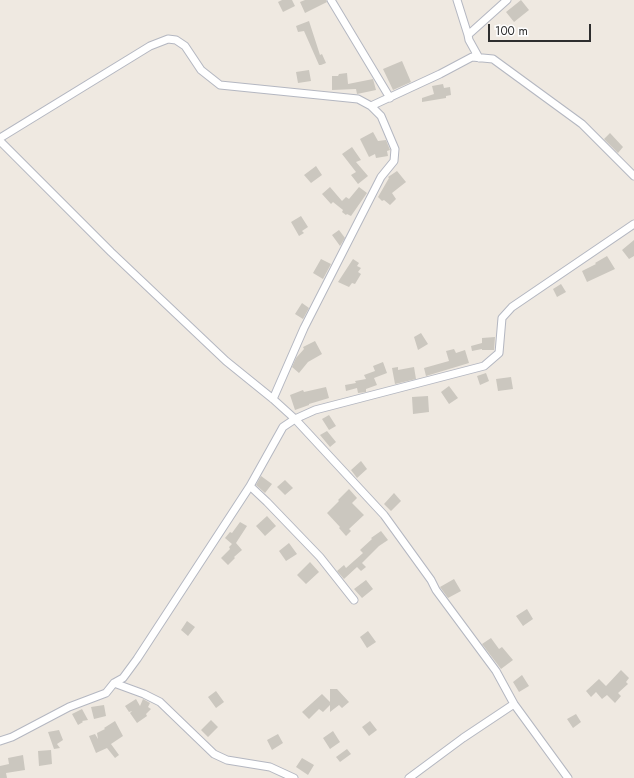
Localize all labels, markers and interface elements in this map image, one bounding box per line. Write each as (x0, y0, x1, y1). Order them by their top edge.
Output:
scale bar (490, 16, 593, 42)
text: 100 m (495, 22, 528, 40)

